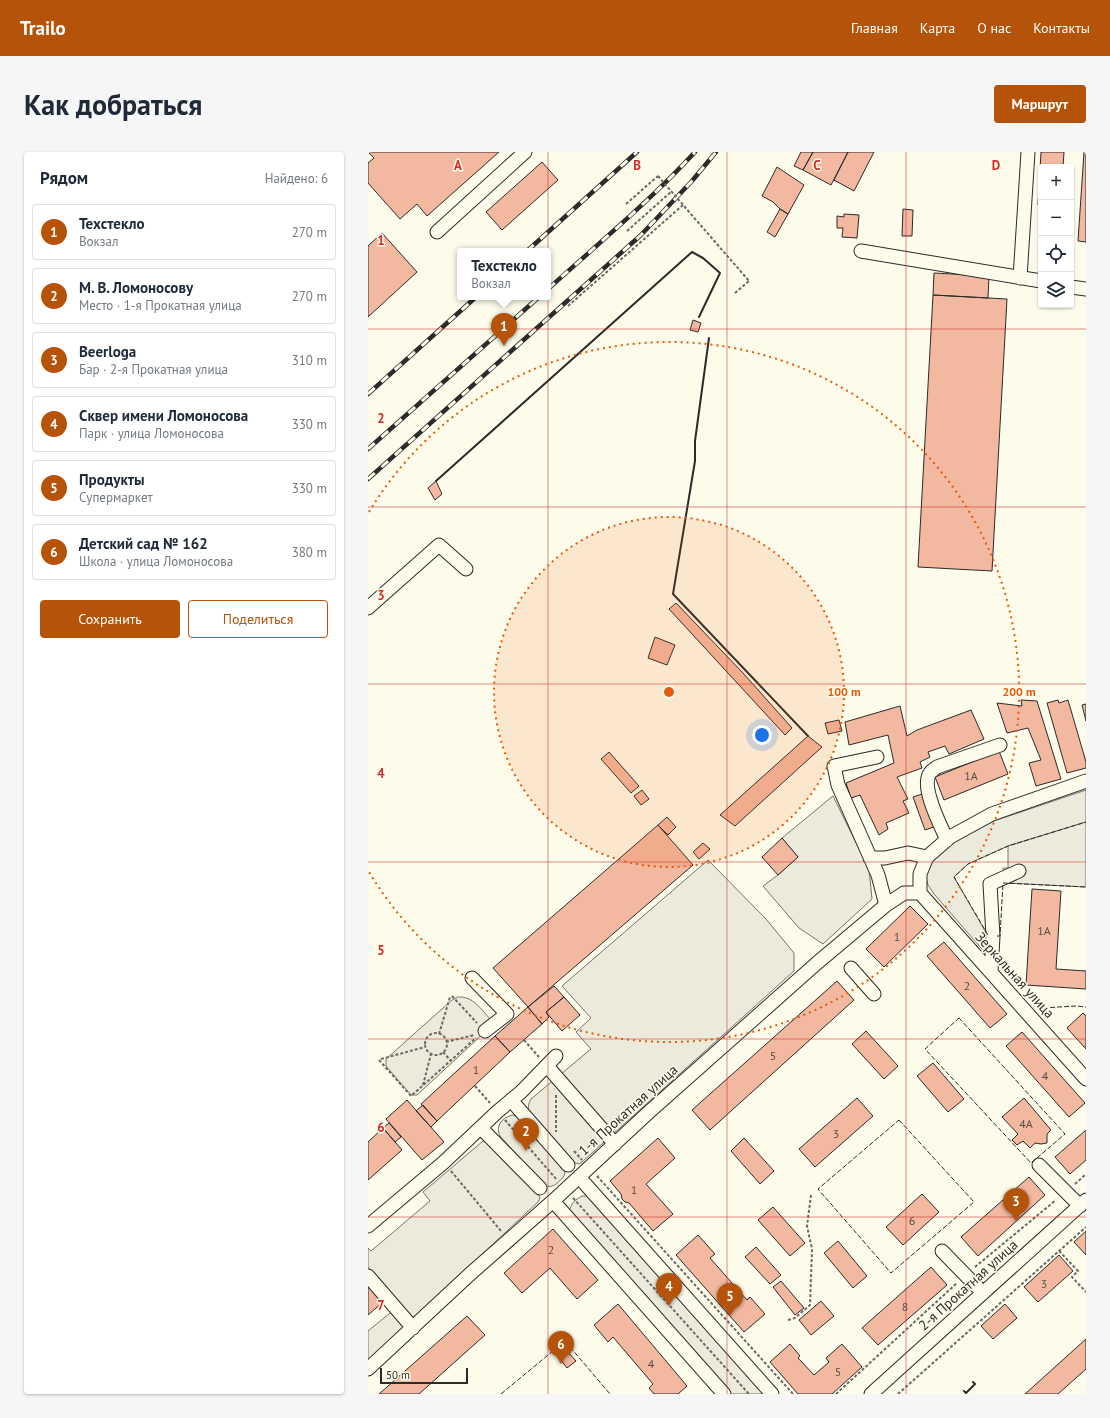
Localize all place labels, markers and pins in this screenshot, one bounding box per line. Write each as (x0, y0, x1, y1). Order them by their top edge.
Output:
pin: 1 (491, 313, 517, 346)
centre of rings (662, 685, 676, 699)
pin: 2 (513, 1118, 539, 1151)
pin: 3 (1003, 1188, 1029, 1221)
pin: 4 (656, 1273, 682, 1306)
pin: 5 (717, 1283, 743, 1316)
pin: 6 (548, 1331, 574, 1364)

